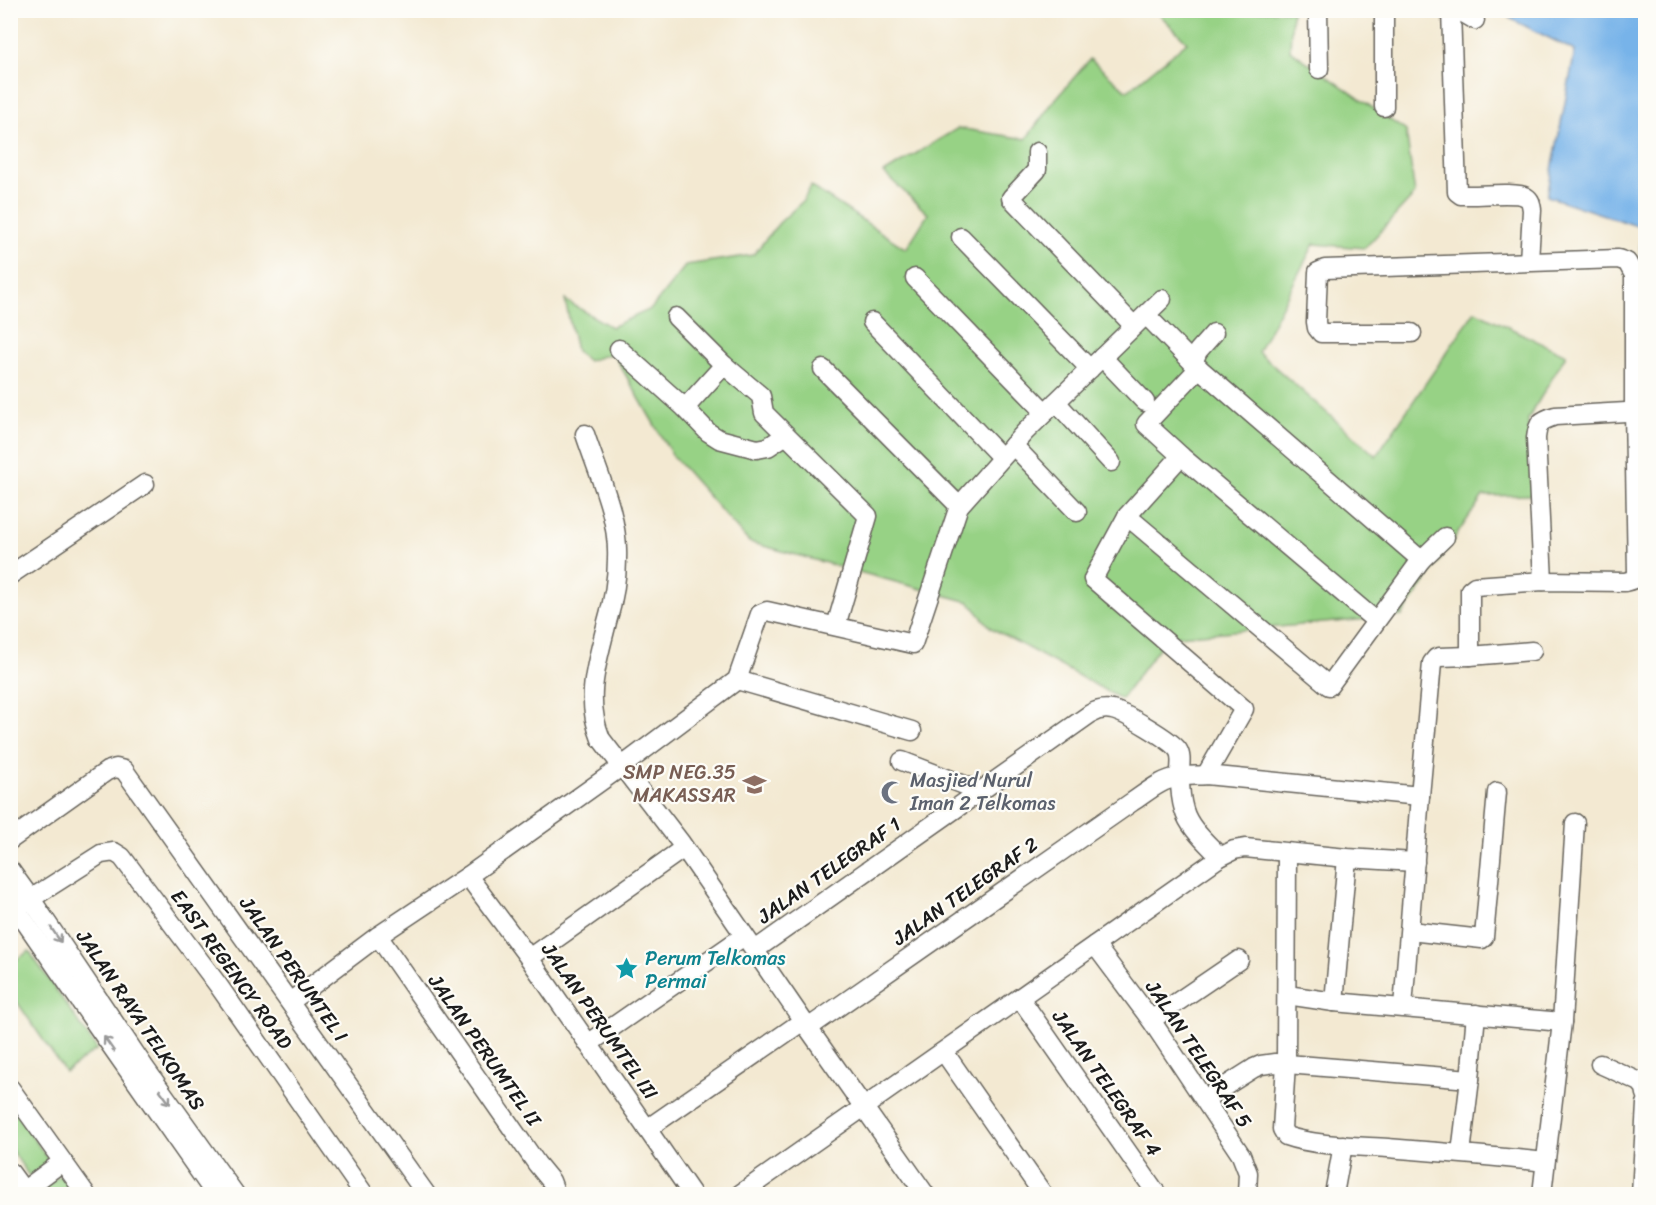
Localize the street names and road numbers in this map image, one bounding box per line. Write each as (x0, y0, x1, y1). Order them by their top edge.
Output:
street label: JALAN TELEGRAF 1 (749, 808, 908, 934)
street label: JALAN TELEGRAF 2 (884, 828, 1046, 956)
street label: EAST REGENCY ROAD (161, 882, 302, 1057)
street label: JALAN PERUMTEL I (229, 888, 357, 1050)
street label: JALAN RAYA TELKOMAS (66, 922, 215, 1118)
street label: JALAN PERUMTEL III (531, 934, 667, 1107)
street label: JALAN PERUMTEL II (418, 966, 551, 1135)
street label: JALAN TELEGRAF 5 (1135, 972, 1261, 1136)
street label: JALAN TELEGRAF 4 (1042, 1002, 1170, 1164)

